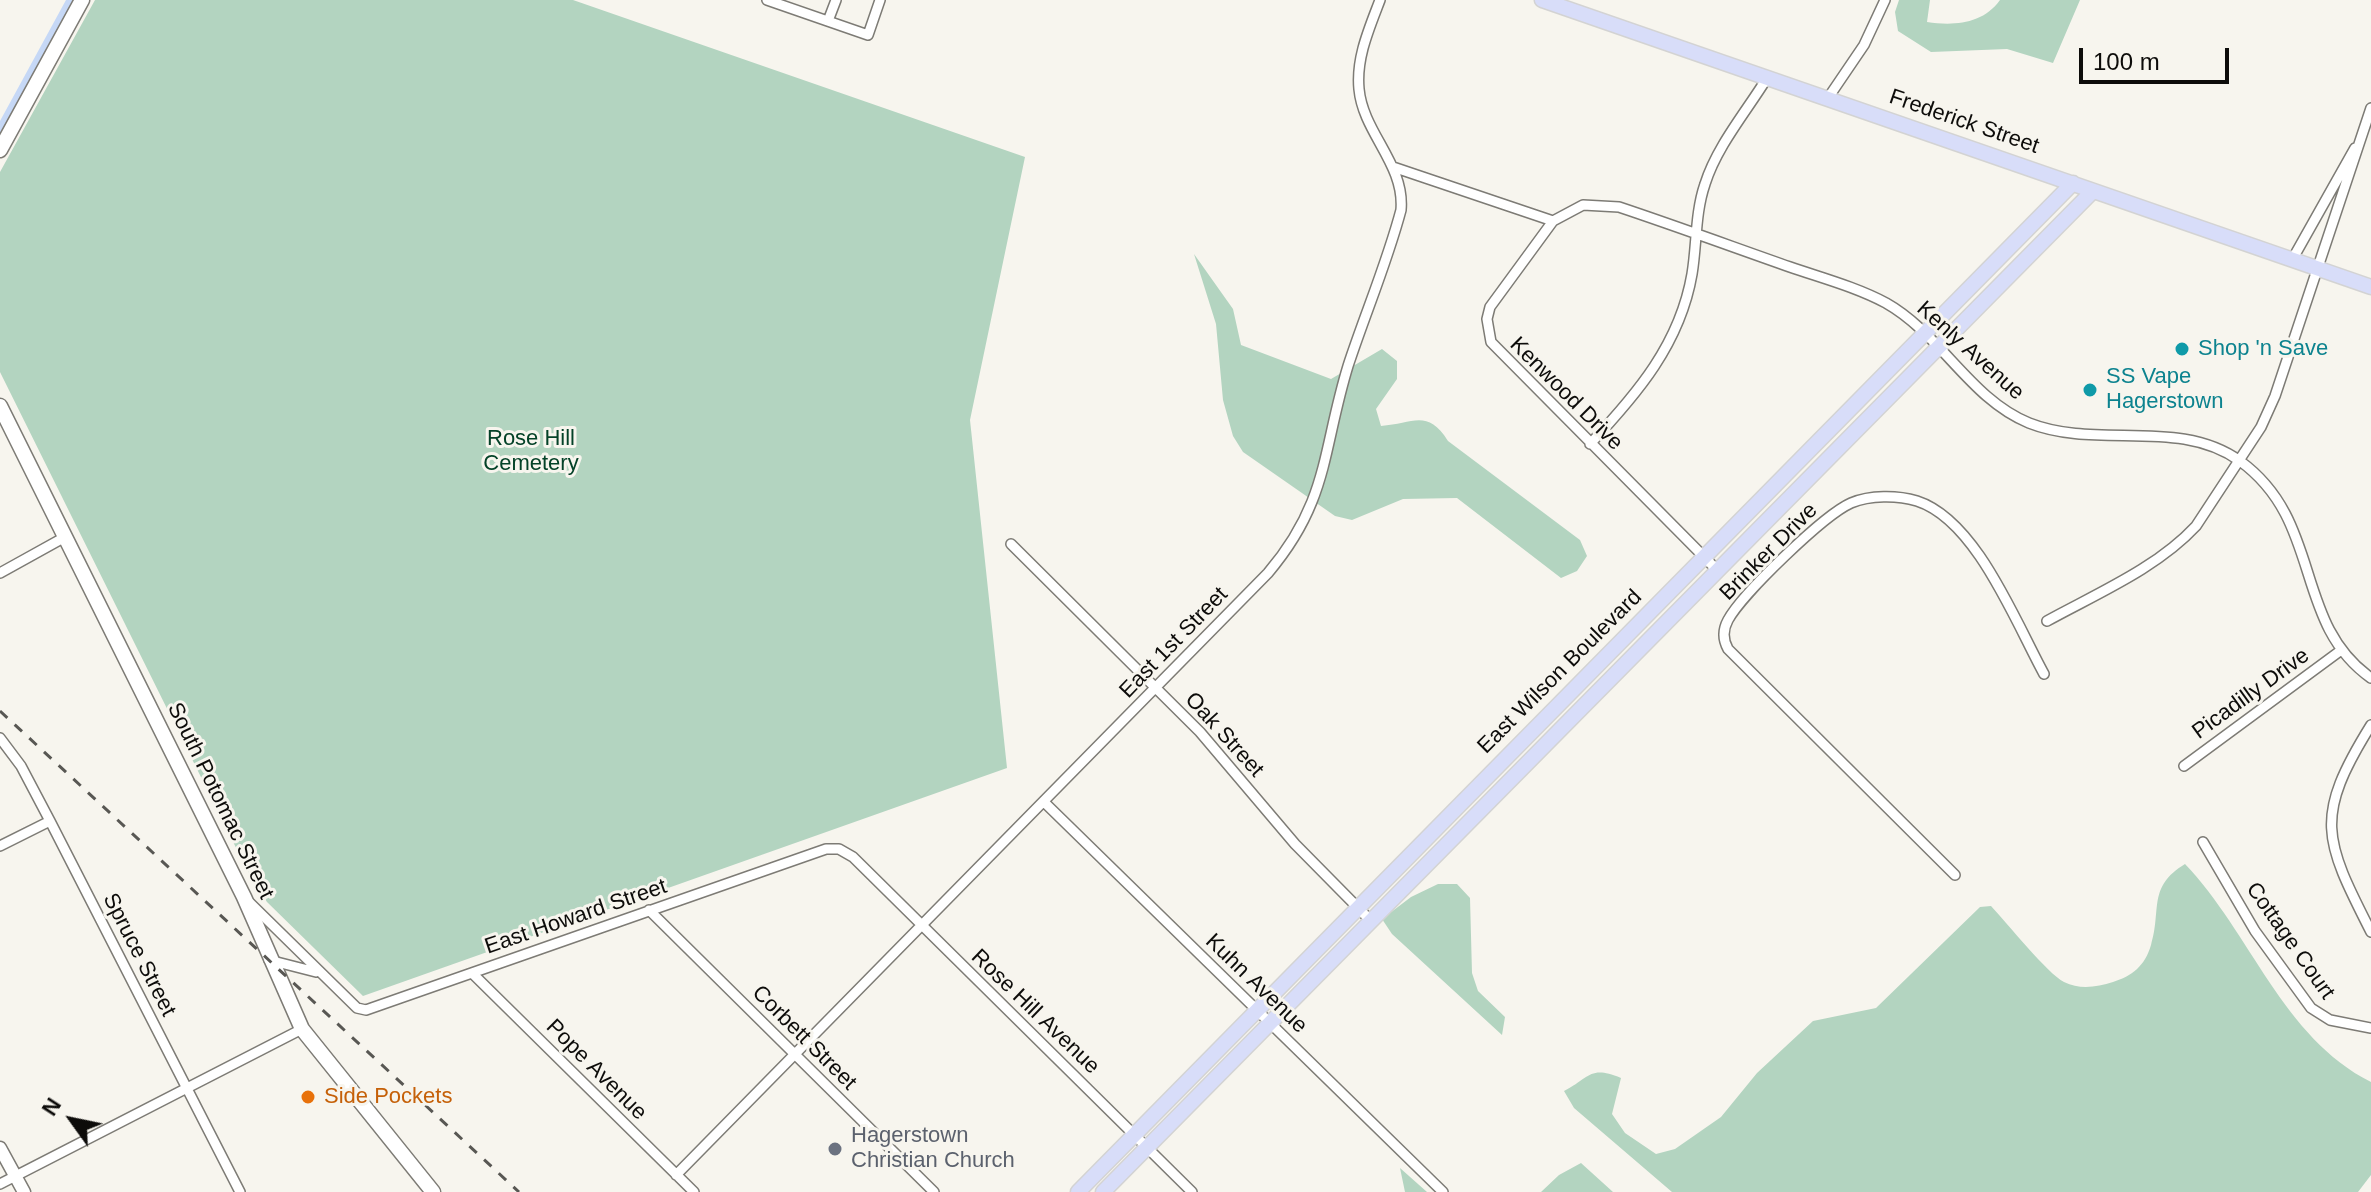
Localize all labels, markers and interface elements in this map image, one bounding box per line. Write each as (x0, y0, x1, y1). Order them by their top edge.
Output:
scale bar (2083, 32, 2233, 82)
text: 100 m (2093, 48, 2160, 75)
street label: Frederick Street (1886, 84, 2042, 160)
street label: Kenly Avenue (1911, 296, 2029, 406)
street label: Kenwood Drive (1504, 332, 1628, 456)
place label: Shop 'n Save (2198, 336, 2328, 362)
marker: Shop 'n Save (2173, 340, 2191, 358)
place label: SS Vape Hagerstown (2106, 364, 2223, 416)
marker: SS Vape Hagerstown (2081, 381, 2099, 399)
park label: Rose Hill Cemetery (483, 426, 579, 478)
street label: Brinker Drive (1715, 498, 1823, 606)
street label: East 1st Street (1114, 582, 1234, 704)
street label: East Wilson Boulevard (1472, 584, 1648, 760)
street label: Picadilly Drive (2187, 643, 2315, 745)
street label: Oak Street (1179, 687, 1269, 783)
street label: South Potomac Street (161, 698, 279, 904)
street label: East Howard Street (482, 873, 670, 961)
street label: Cottage Court (2240, 877, 2340, 1005)
street label: Spruce Street (97, 889, 181, 1021)
street label: Kuhn Avenue (1199, 929, 1313, 1039)
street label: Rose Hill Avenue (965, 944, 1105, 1080)
street label: Corbett Street (746, 980, 862, 1096)
street label: Pope Avenue (540, 1014, 652, 1126)
north arrow (32, 1080, 112, 1160)
place label: Side Pockets (324, 1084, 452, 1110)
marker: Side Pockets (299, 1088, 317, 1106)
text: N (37, 1093, 66, 1120)
place label: Hagerstown Christian Church (851, 1123, 1015, 1174)
marker: Hagerstown Christian Church (826, 1140, 844, 1158)

